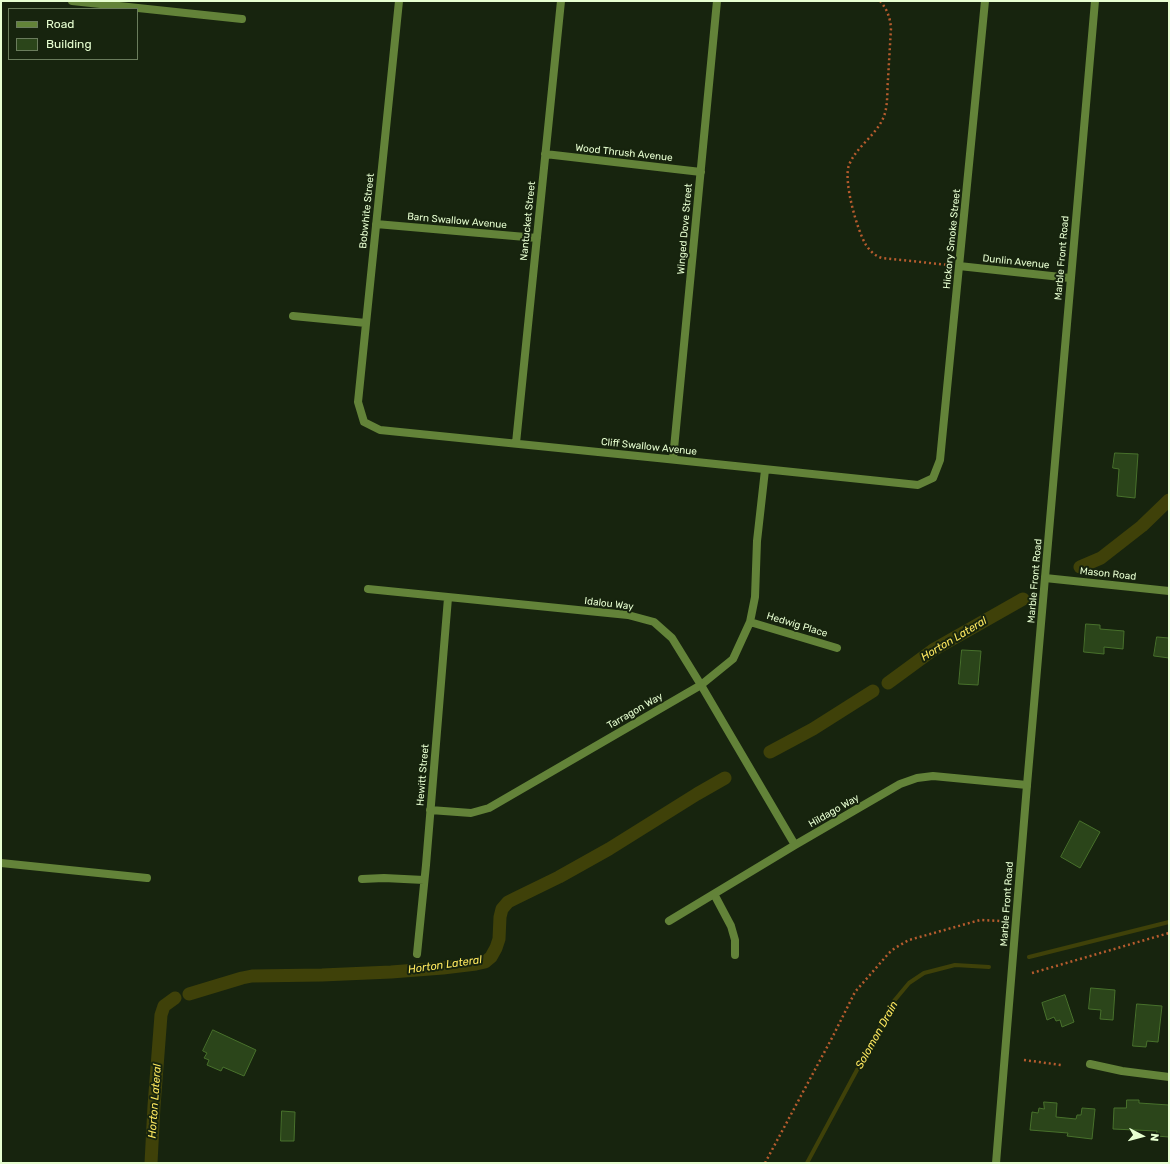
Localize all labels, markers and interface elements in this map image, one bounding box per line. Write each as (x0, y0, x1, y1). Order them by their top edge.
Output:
legend (8, 8, 138, 60)
text: Road (46, 17, 74, 31)
text: Building (46, 37, 92, 51)
street label: Wood Thrush Avenue (575, 142, 673, 164)
street label: Bobwhite Street (357, 173, 377, 249)
street label: Nantucket Street (518, 181, 538, 261)
street label: Winged Dove Street (675, 183, 695, 275)
street label: Hickory Smoke Street (941, 189, 963, 289)
street label: Barn Swallow Avenue (407, 211, 507, 231)
street label: Marble Front Road (1052, 215, 1072, 301)
street label: Dunlin Avenue (982, 253, 1050, 271)
street label: Cliff Swallow Avenue (600, 436, 698, 458)
street label: Marble Front Road (1025, 538, 1045, 624)
street label: Mason Road (1079, 565, 1137, 583)
street label: Idalou Way (584, 595, 634, 613)
street label: Hedwig Place (765, 610, 829, 640)
water label: Horton Lateral (919, 614, 989, 664)
street label: Tarragon Way (605, 690, 665, 732)
street label: Hewitt Street (414, 743, 432, 807)
street label: Hildago Way (807, 792, 861, 830)
street label: Marble Front Road (998, 861, 1016, 947)
water label: Horton Lateral (407, 953, 483, 977)
water label: Solomon Drain (853, 999, 901, 1071)
water label: Horton Lateral (146, 1063, 164, 1139)
north arrow (1122, 1116, 1162, 1156)
text: N (1148, 1133, 1161, 1142)

